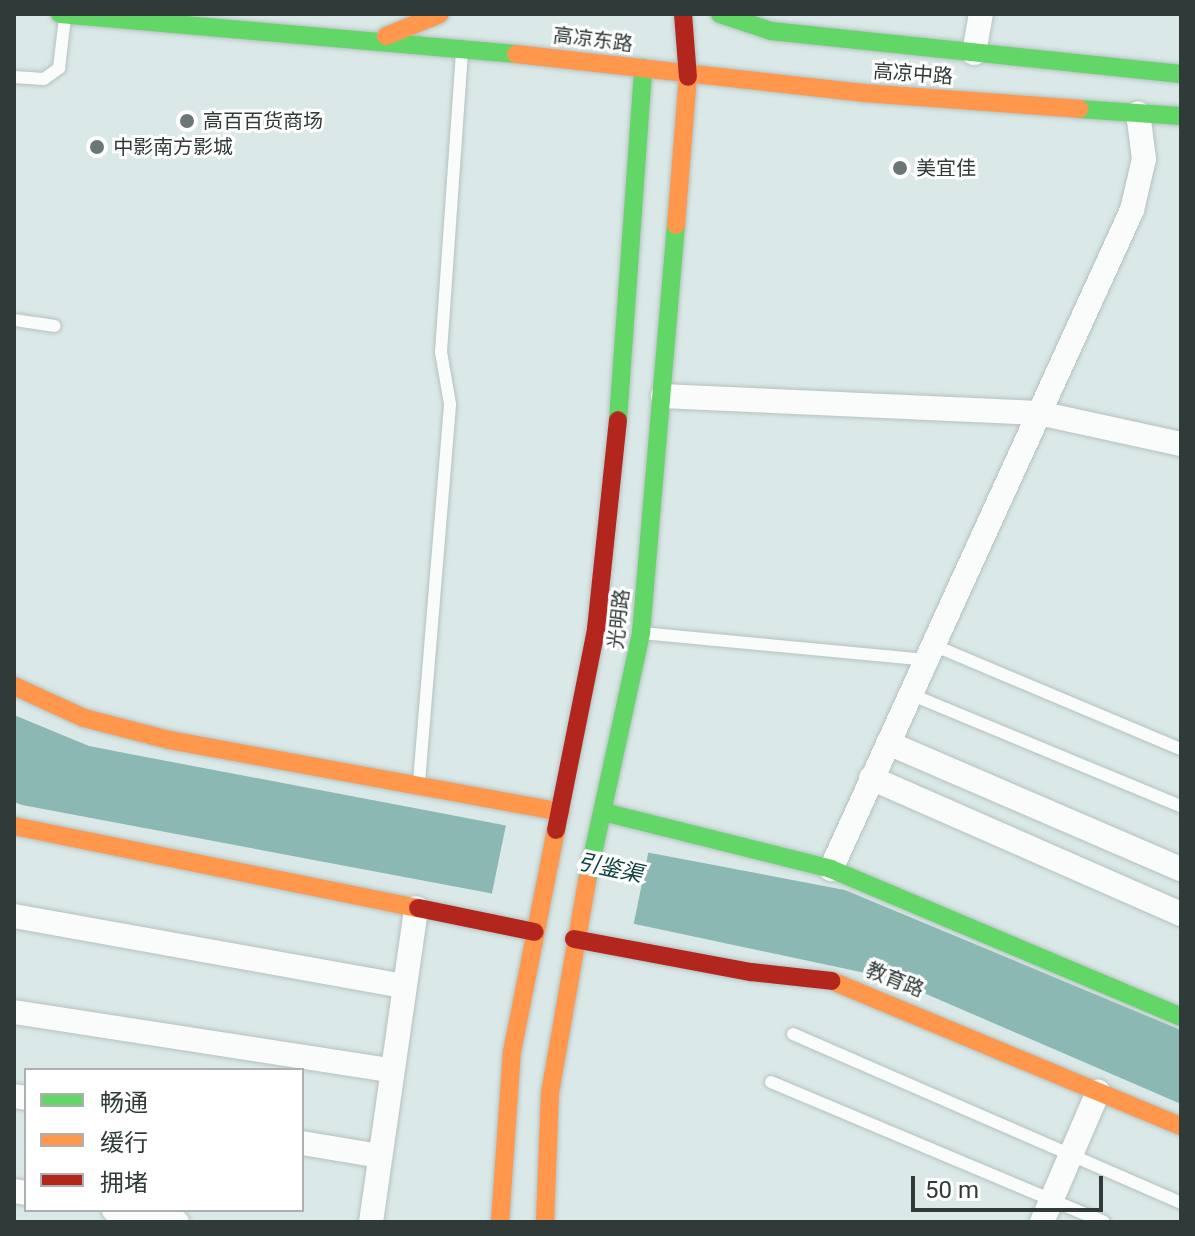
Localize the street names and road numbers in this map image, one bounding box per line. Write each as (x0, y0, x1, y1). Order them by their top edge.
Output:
street label: 高凉东路 (552, 23, 634, 57)
street label: 高凉中路 (872, 59, 954, 89)
street label: 光明路 (603, 588, 635, 650)
street label: 教育路 (863, 958, 927, 1002)

